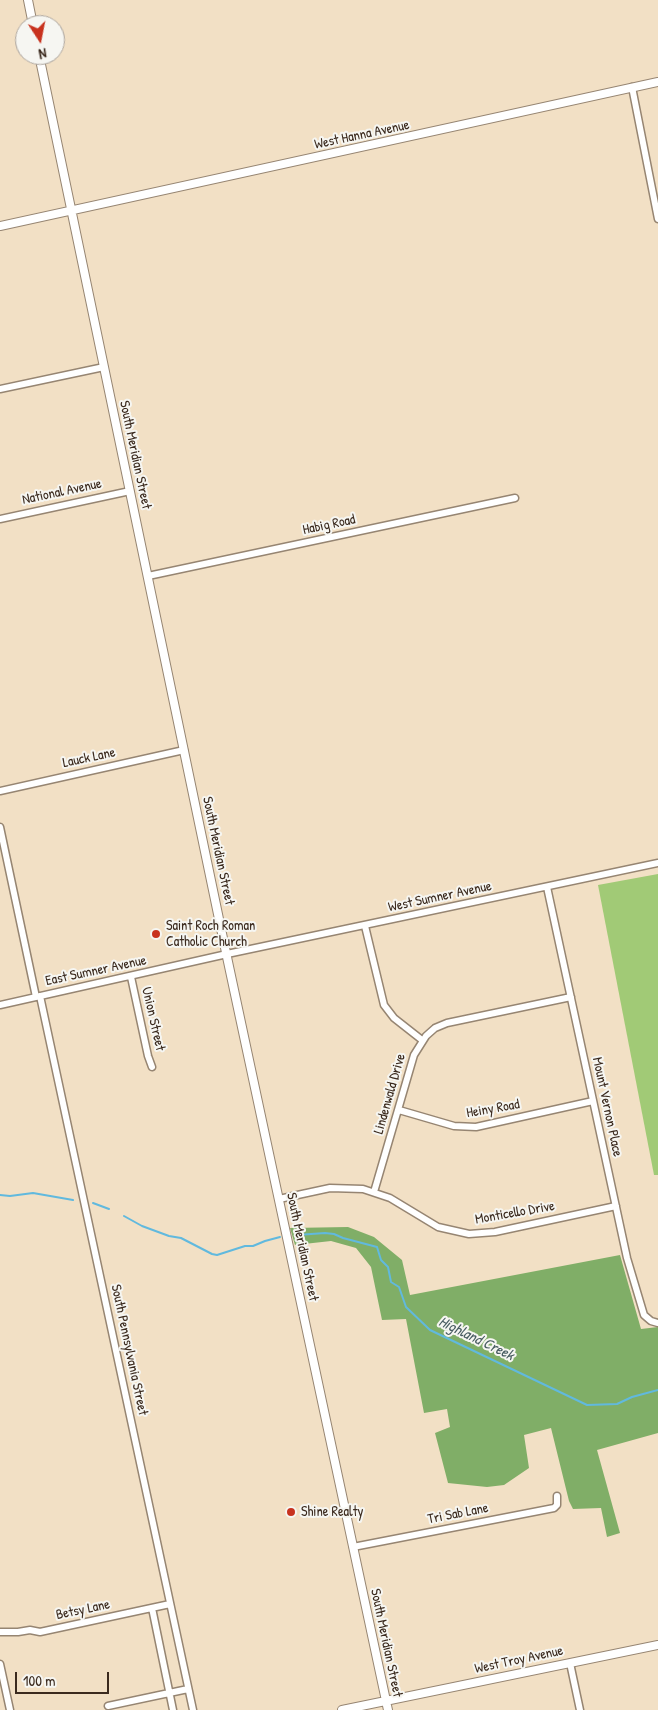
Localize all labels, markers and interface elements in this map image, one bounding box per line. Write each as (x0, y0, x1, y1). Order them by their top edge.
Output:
north arrow (15, 15, 65, 65)
text: N (37, 44, 48, 64)
street label: West Hanna Avenue (313, 117, 411, 153)
street label: South Meridian Street (115, 399, 155, 511)
street label: National Avenue (21, 475, 103, 509)
street label: Habig Road (301, 511, 357, 539)
street label: Lauck Lane (61, 744, 117, 772)
street label: South Meridian Street (198, 795, 238, 907)
street label: West Sumner Avenue (387, 878, 493, 916)
place label: Saint Roch Roman Catholic Church (166, 918, 255, 950)
marker: Saint Roch Roman Catholic Church (150, 928, 162, 940)
street label: East Sumner Avenue (44, 952, 148, 990)
street label: Union Street (138, 985, 168, 1053)
street label: Lindenwald Drive (371, 1052, 409, 1136)
street label: Mount Vernon Place (588, 1056, 626, 1158)
street label: Heiny Road (465, 1096, 521, 1122)
street label: South Meridian Street (282, 1191, 322, 1303)
street label: Monticello Drive (474, 1198, 556, 1228)
street label: South Pennsylvania Street (107, 1283, 151, 1417)
water label: Highland Creek (435, 1313, 517, 1365)
street label: Tri Sab Lane (426, 1500, 490, 1528)
place label: Shine Realty (301, 1504, 363, 1520)
marker: Shine Realty (285, 1506, 297, 1518)
street label: South Meridian Street (366, 1587, 406, 1699)
street label: Betsy Lane (55, 1596, 111, 1624)
street label: West Troy Avenue (473, 1642, 565, 1678)
scale bar (18, 1662, 111, 1694)
text: 100 m (23, 1670, 56, 1691)

